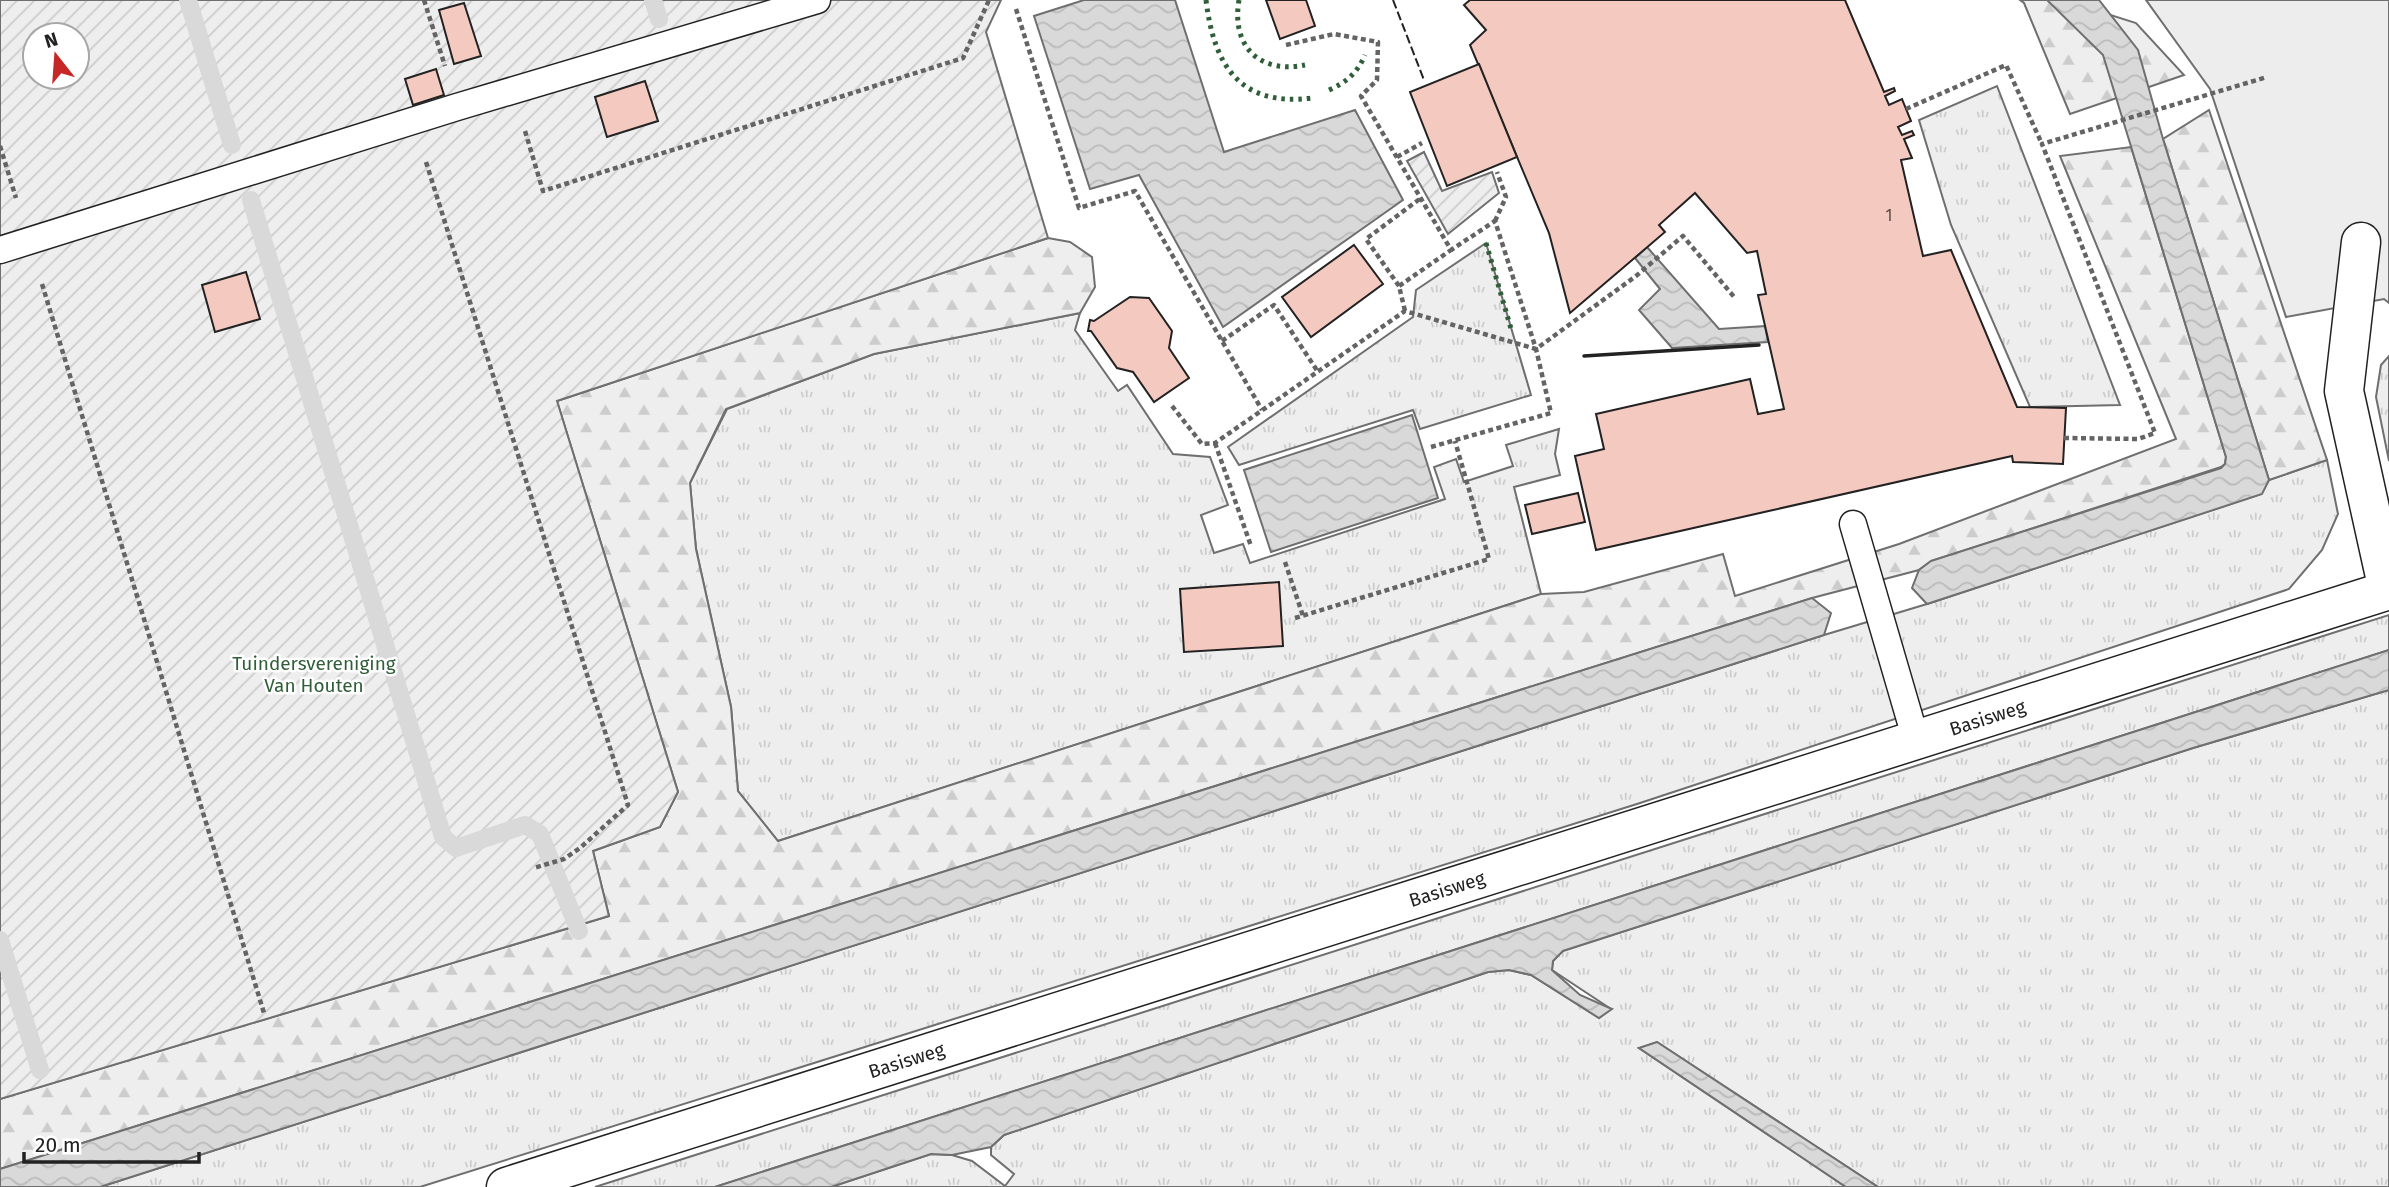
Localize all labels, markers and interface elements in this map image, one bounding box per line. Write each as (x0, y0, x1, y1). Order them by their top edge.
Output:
north arrow (21, 21, 91, 91)
text: N (42, 27, 61, 53)
house number: 1 (1886, 206, 1892, 225)
park label: Tuindersvereniging Van Houten (232, 652, 396, 697)
street label: Basisweg (1946, 694, 2028, 740)
street label: Basisweg (1406, 866, 1488, 912)
street label: Basisweg (865, 1037, 947, 1083)
scale bar (24, 1120, 200, 1164)
text: 20 m (35, 1132, 81, 1158)

